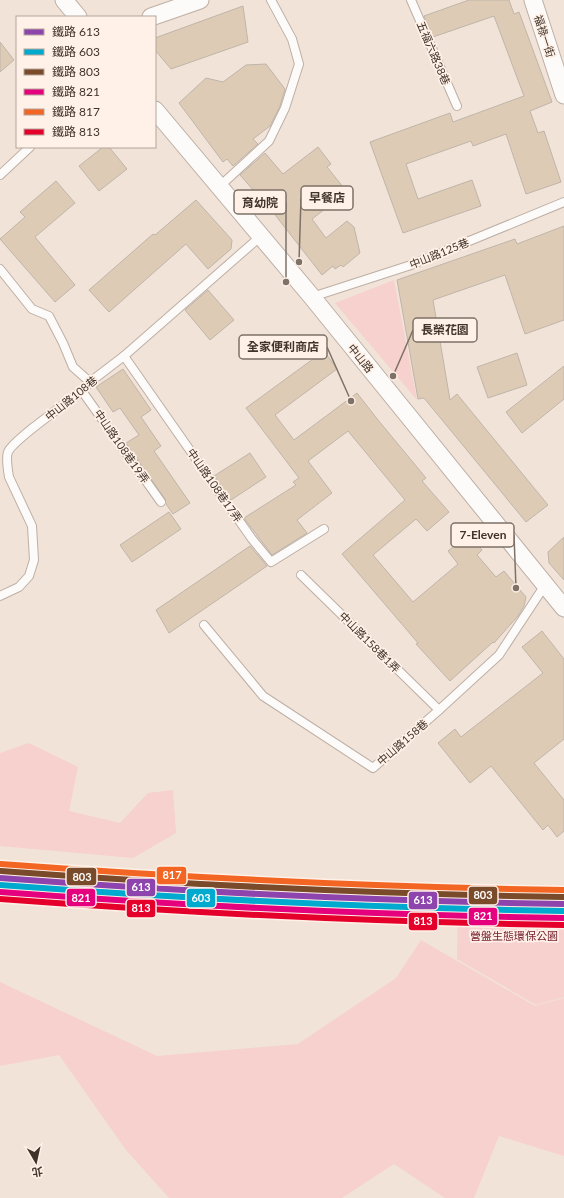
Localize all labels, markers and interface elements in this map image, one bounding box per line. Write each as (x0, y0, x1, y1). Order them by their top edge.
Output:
street label: 福祿一街 (532, 13, 558, 59)
legend (16, 16, 156, 148)
street label: 五福六路38巷 (415, 19, 453, 87)
text: 鐵路 613 (52, 24, 100, 39)
text: 鐵路 603 (52, 44, 100, 59)
text: 鐵路 803 (52, 64, 100, 79)
text: 鐵路 821 (52, 84, 100, 99)
text: 鐵路 817 (52, 104, 100, 119)
text: 鐵路 813 (52, 124, 100, 139)
callout: 早餐店 (301, 186, 353, 210)
callout: 育幼院 (234, 190, 286, 214)
text: 早餐店 (309, 190, 345, 205)
text: 育幼院 (242, 195, 278, 210)
street label: 中山路125巷 (407, 235, 471, 271)
callout: 長榮花園 (413, 318, 477, 342)
text: 長榮花園 (421, 322, 469, 337)
callout: 全家便利商店 (239, 335, 327, 359)
text: 全家便利商店 (247, 339, 319, 354)
street label: 中山路 (346, 341, 376, 375)
street label: 中山路108巷 (42, 373, 100, 423)
street label: 中山路108巷19弄 (92, 407, 152, 485)
street label: 中山路108巷17弄 (185, 446, 245, 524)
callout: 7-Eleven (451, 523, 514, 547)
text: 7-Eleven (460, 527, 507, 542)
street label: 中山路158巷1弄 (337, 609, 403, 675)
street label: 中山路158巷 (374, 716, 430, 768)
line badge: 817 (156, 866, 187, 885)
line badge: 803 (66, 867, 97, 886)
text: 817 (162, 868, 182, 881)
text: 803 (72, 870, 92, 883)
line badge: 613 (126, 878, 156, 897)
text: 613 (131, 880, 151, 893)
line badge: 803 (468, 886, 498, 905)
line badge: 821 (66, 888, 96, 907)
line badge: 603 (186, 888, 216, 908)
text: 803 (473, 888, 493, 901)
text: 821 (71, 891, 91, 904)
text: 603 (191, 891, 211, 904)
line badge: 613 (408, 891, 438, 910)
text: 613 (413, 893, 433, 906)
line badge: 813 (126, 899, 156, 918)
text: 813 (131, 901, 151, 914)
line badge: 821 (468, 907, 498, 926)
text: 821 (473, 909, 493, 922)
line badge: 813 (408, 912, 438, 931)
text: 813 (413, 914, 433, 927)
park label: 營盤生態環保公園 (470, 929, 558, 942)
north arrow (16, 1142, 56, 1182)
text: 北 (31, 1165, 44, 1180)

